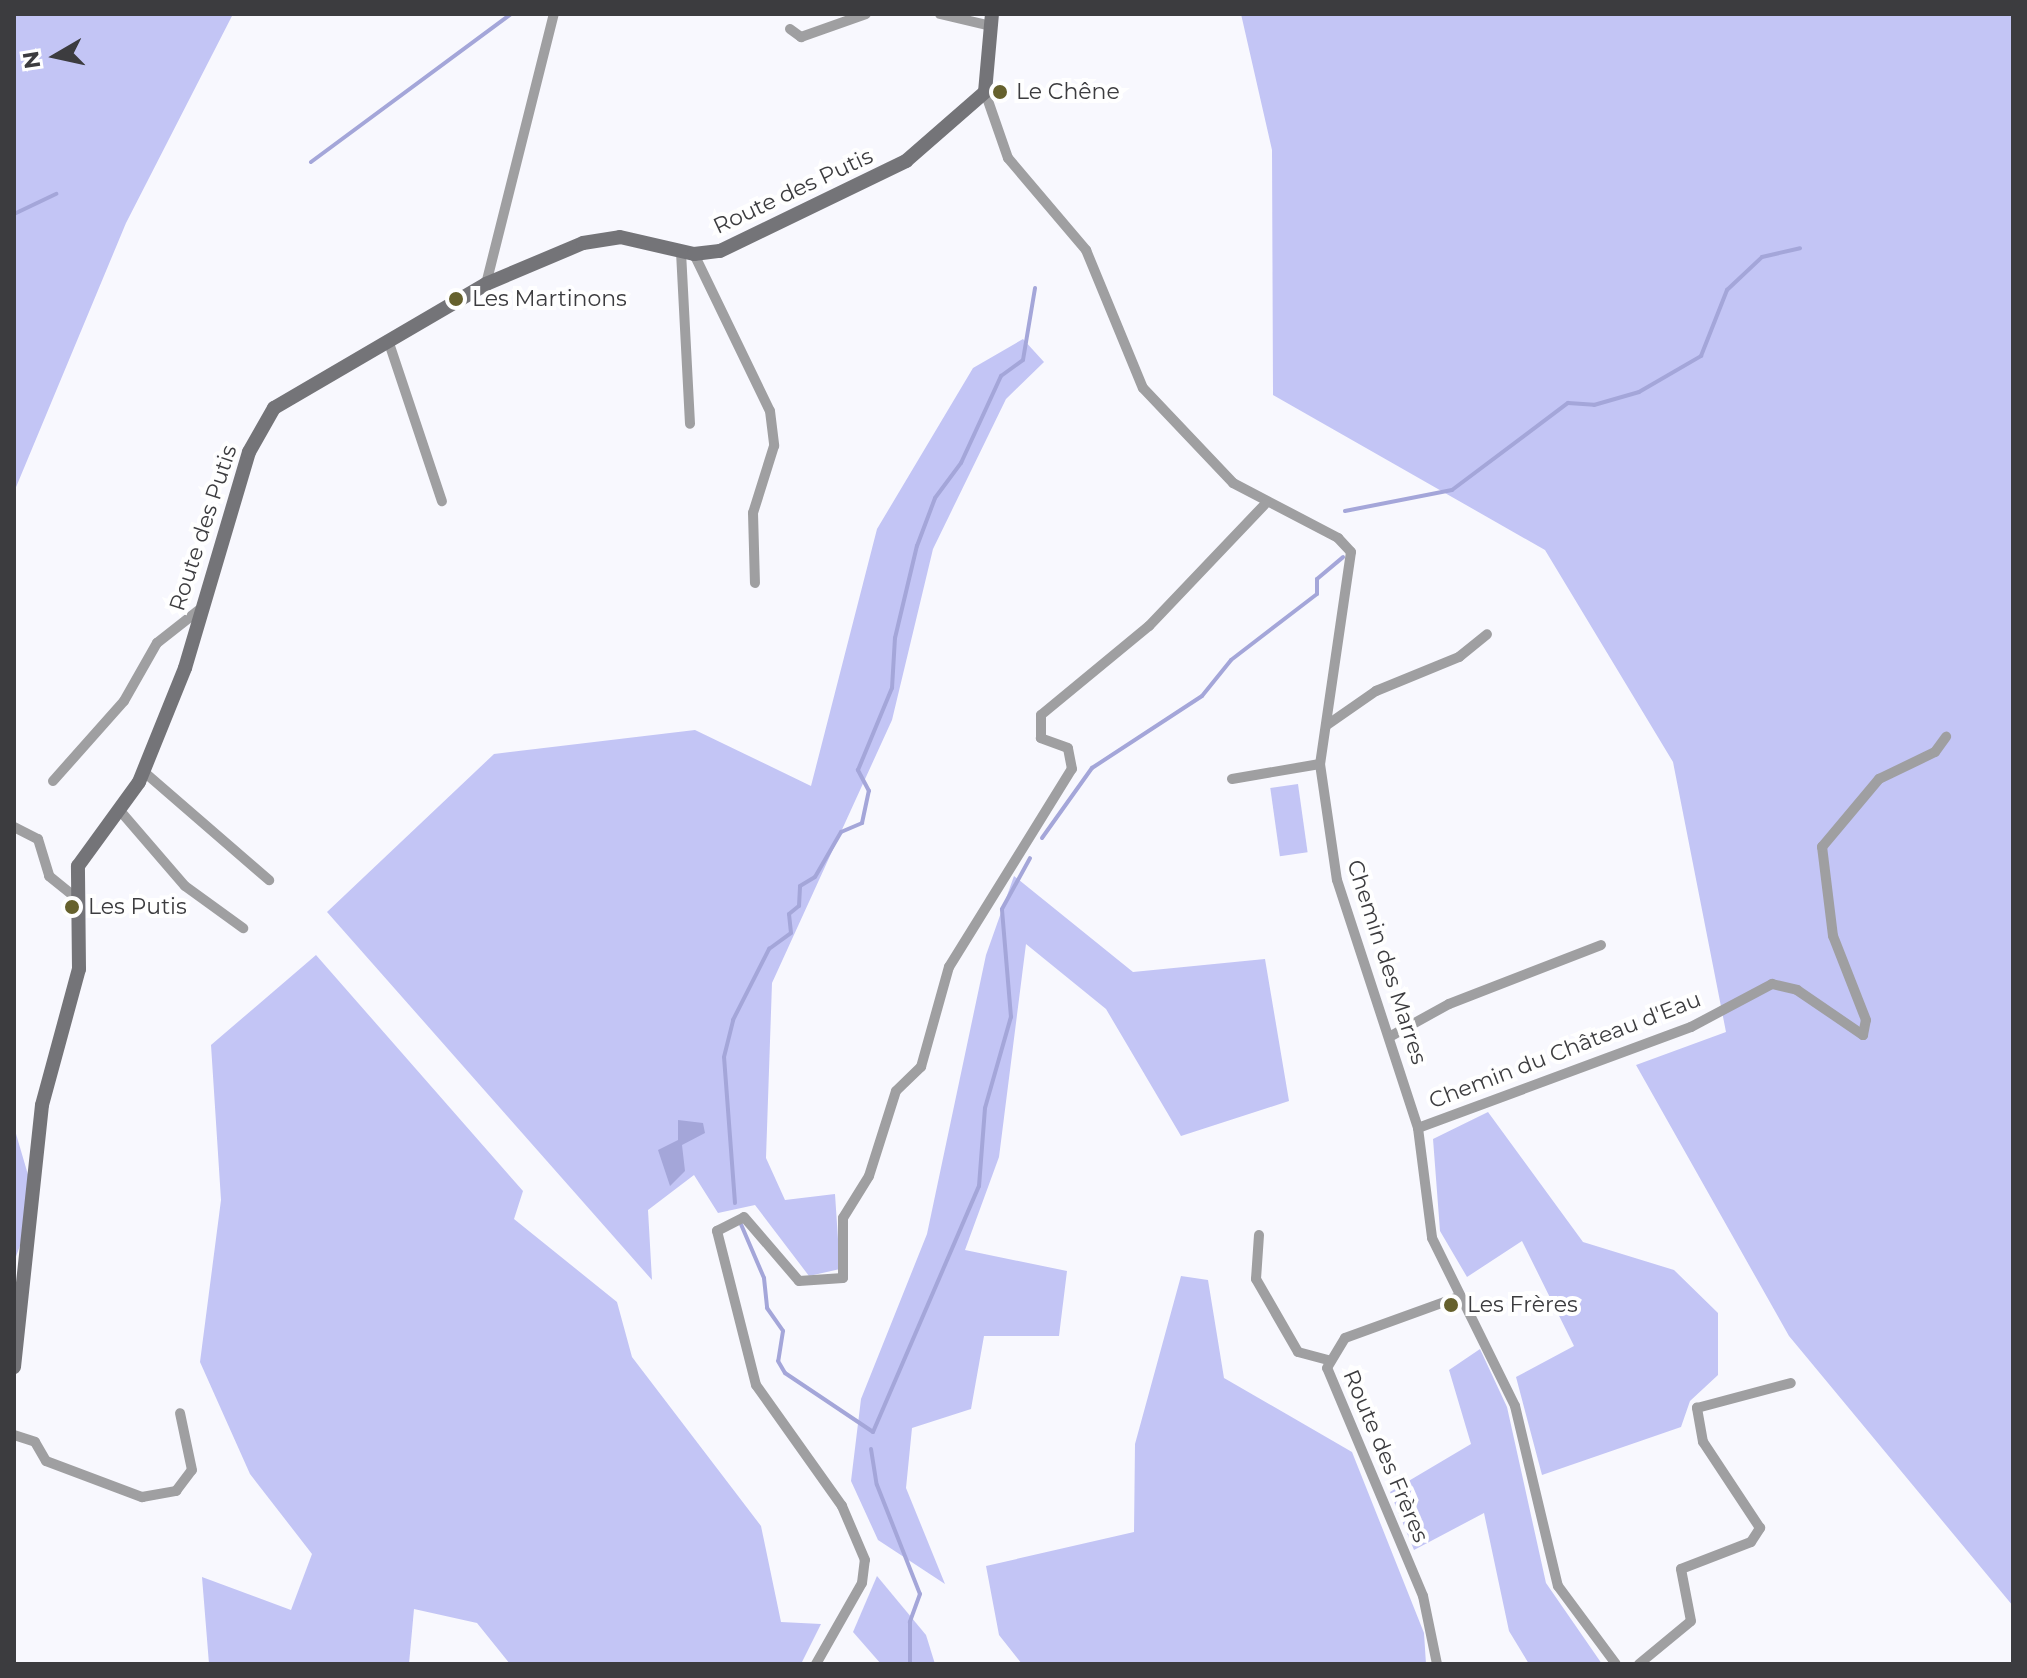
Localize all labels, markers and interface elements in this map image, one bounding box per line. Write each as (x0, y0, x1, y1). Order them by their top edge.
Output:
north arrow (16, 16, 96, 96)
text: N (17, 49, 47, 71)
place label: Le Chêne (1016, 79, 1120, 105)
marker: Le Chêne (991, 83, 1009, 101)
street label: Route des Putis (709, 142, 877, 240)
place label: Les Martinons (472, 286, 627, 312)
marker: Les Martinons (447, 290, 465, 308)
street label: Route des Putis (164, 442, 242, 614)
street label: Chemin des Marres (1341, 856, 1433, 1068)
place label: Les Putis (88, 894, 187, 920)
marker: Les Putis (63, 898, 81, 916)
street label: Chemin du Château d'Eau (1425, 986, 1705, 1114)
place label: Les Frères (1467, 1292, 1578, 1318)
marker: Les Frères (1442, 1296, 1460, 1314)
street label: Route des Frères (1338, 1366, 1434, 1546)

